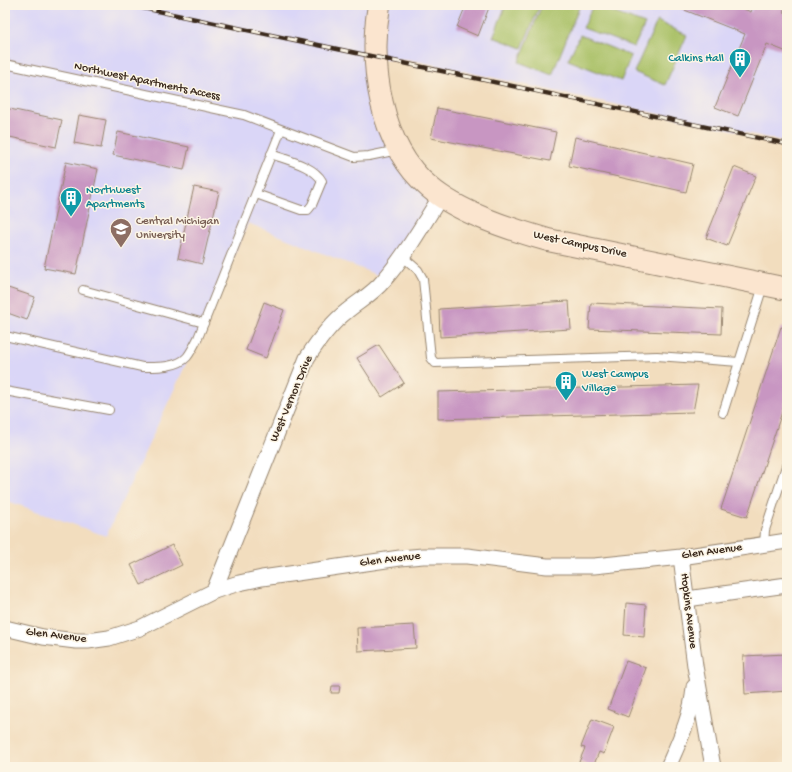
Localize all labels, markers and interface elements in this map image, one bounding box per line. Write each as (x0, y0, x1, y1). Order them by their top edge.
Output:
building icon: Calkins Hall (727, 46, 753, 79)
place label: Calkins Hall (668, 52, 724, 66)
street label: Northwest Apartments Access (73, 60, 222, 104)
place label: Northwest Apartments (86, 184, 145, 212)
building icon: Northwest Apartments (58, 185, 84, 218)
place label: Central Michigan University (136, 215, 219, 243)
school or university icon: Central Michigan University (108, 216, 134, 249)
street label: West Campus Drive (532, 228, 629, 262)
street label: West Vernon Drive (268, 353, 317, 444)
place label: West Campus Village (581, 368, 649, 396)
building icon: West Campus Village (553, 369, 579, 402)
street label: Glen Avenue (681, 541, 744, 563)
street label: Glen Avenue (359, 549, 422, 571)
street label: Hopkins Avenue (676, 572, 700, 650)
street label: Glen Avenue (25, 625, 88, 647)

